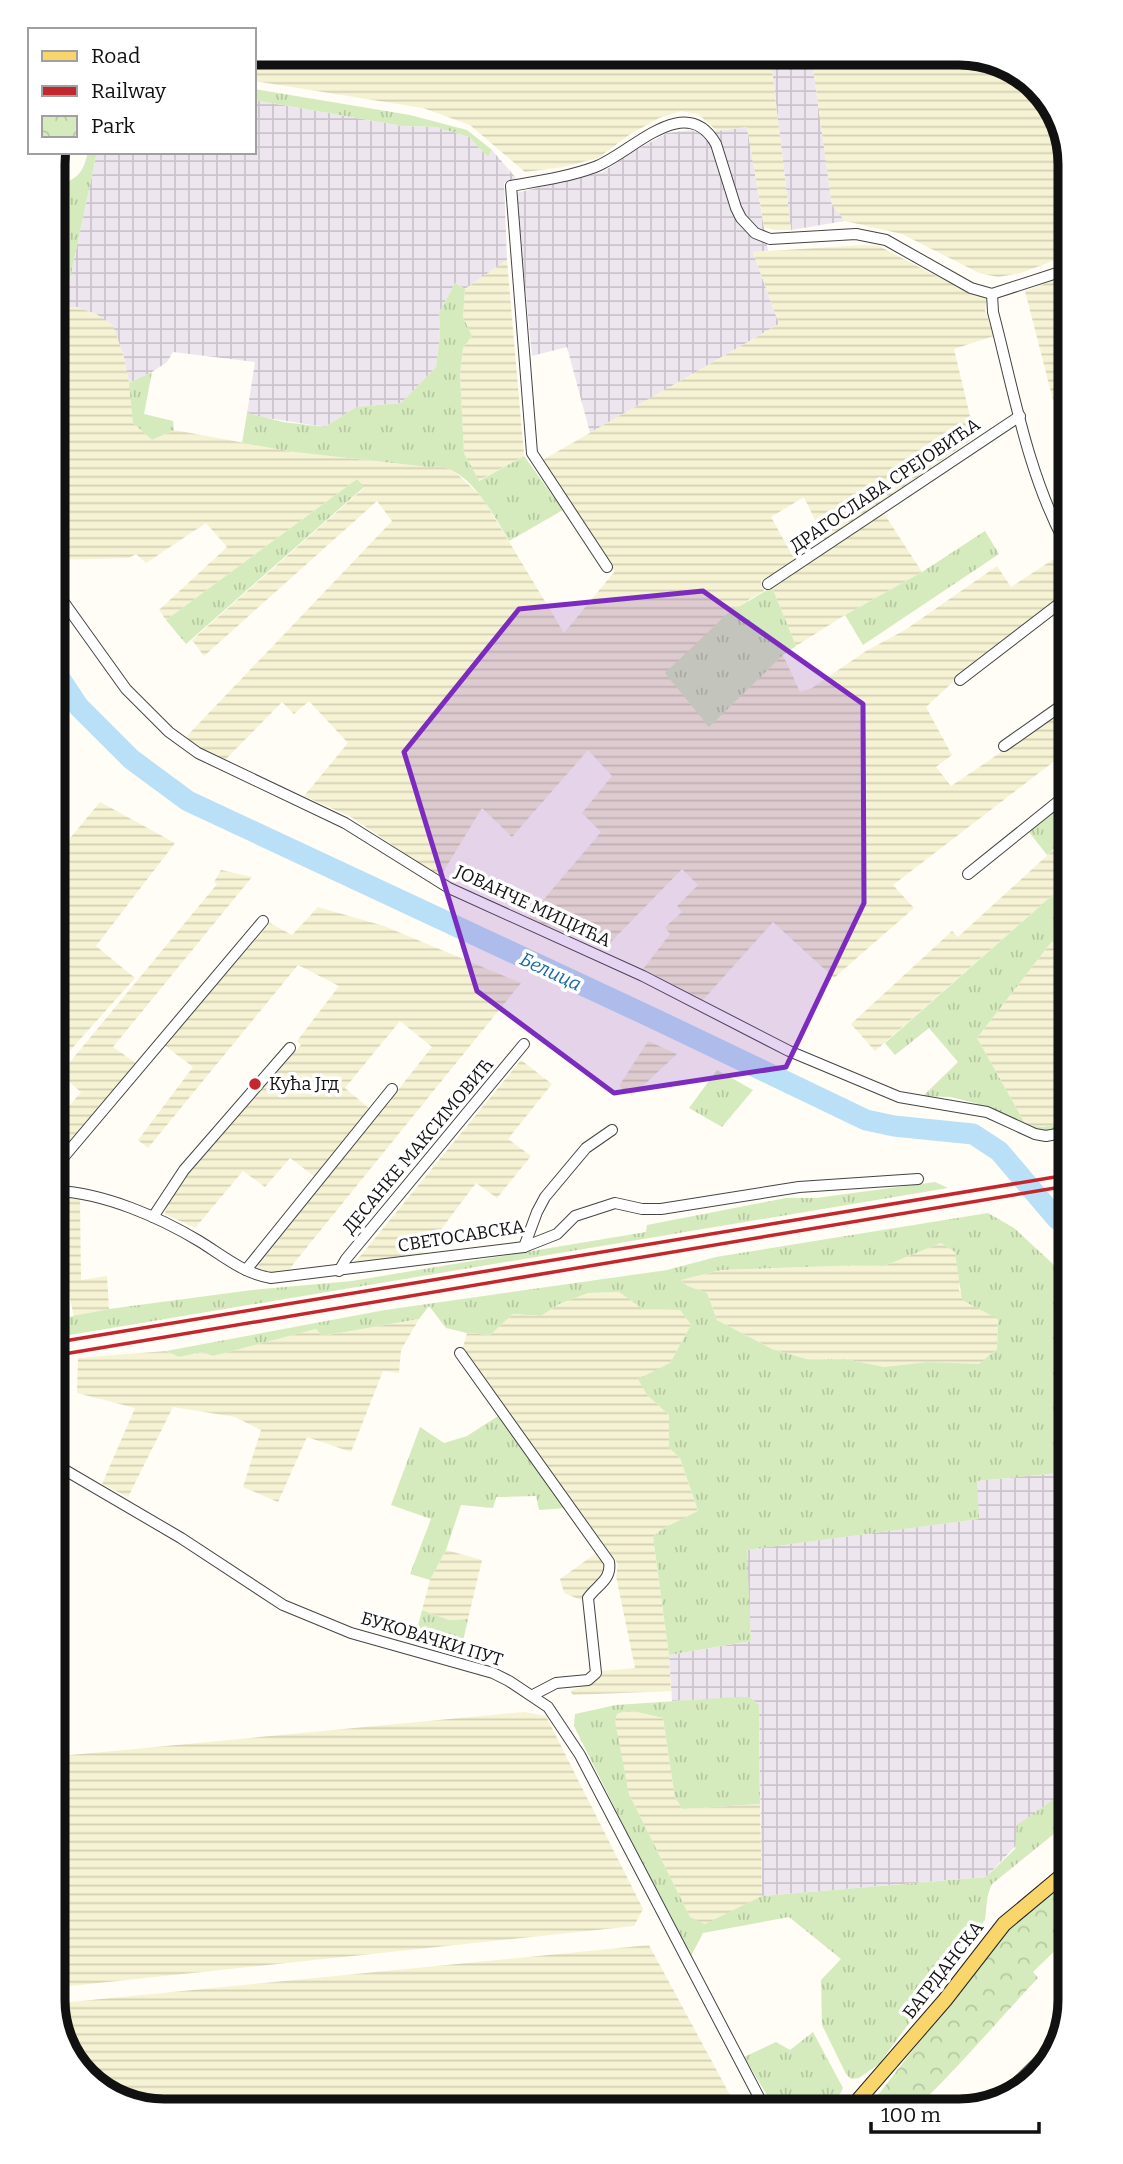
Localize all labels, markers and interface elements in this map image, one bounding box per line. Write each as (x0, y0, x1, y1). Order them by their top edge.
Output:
legend (28, 28, 256, 154)
text: Road (91, 43, 140, 69)
text: Railway (91, 78, 167, 104)
text: Park (91, 113, 135, 139)
street label: ДРАГОСЛАВА СРЕЈОВИЋА (786, 413, 984, 557)
street label: ЈОВАНЧЕ МИЦИЋА (451, 860, 615, 952)
water label: Белица (516, 947, 585, 996)
street label: ДЕСАНКЕ МАКСИМОВИЋ (338, 1053, 498, 1238)
place label: Кућа Јгд (269, 1073, 339, 1095)
marker: Кућа Јгд (247, 1076, 263, 1092)
street label: СВЕТОСАВСКА (396, 1215, 526, 1257)
street label: БУКОВАЧКИ ПУТ (358, 1607, 506, 1671)
street label: БАГРДАНСКА (898, 1917, 988, 2023)
scale bar (871, 2090, 1039, 2134)
text: 100 m (881, 2102, 941, 2128)

